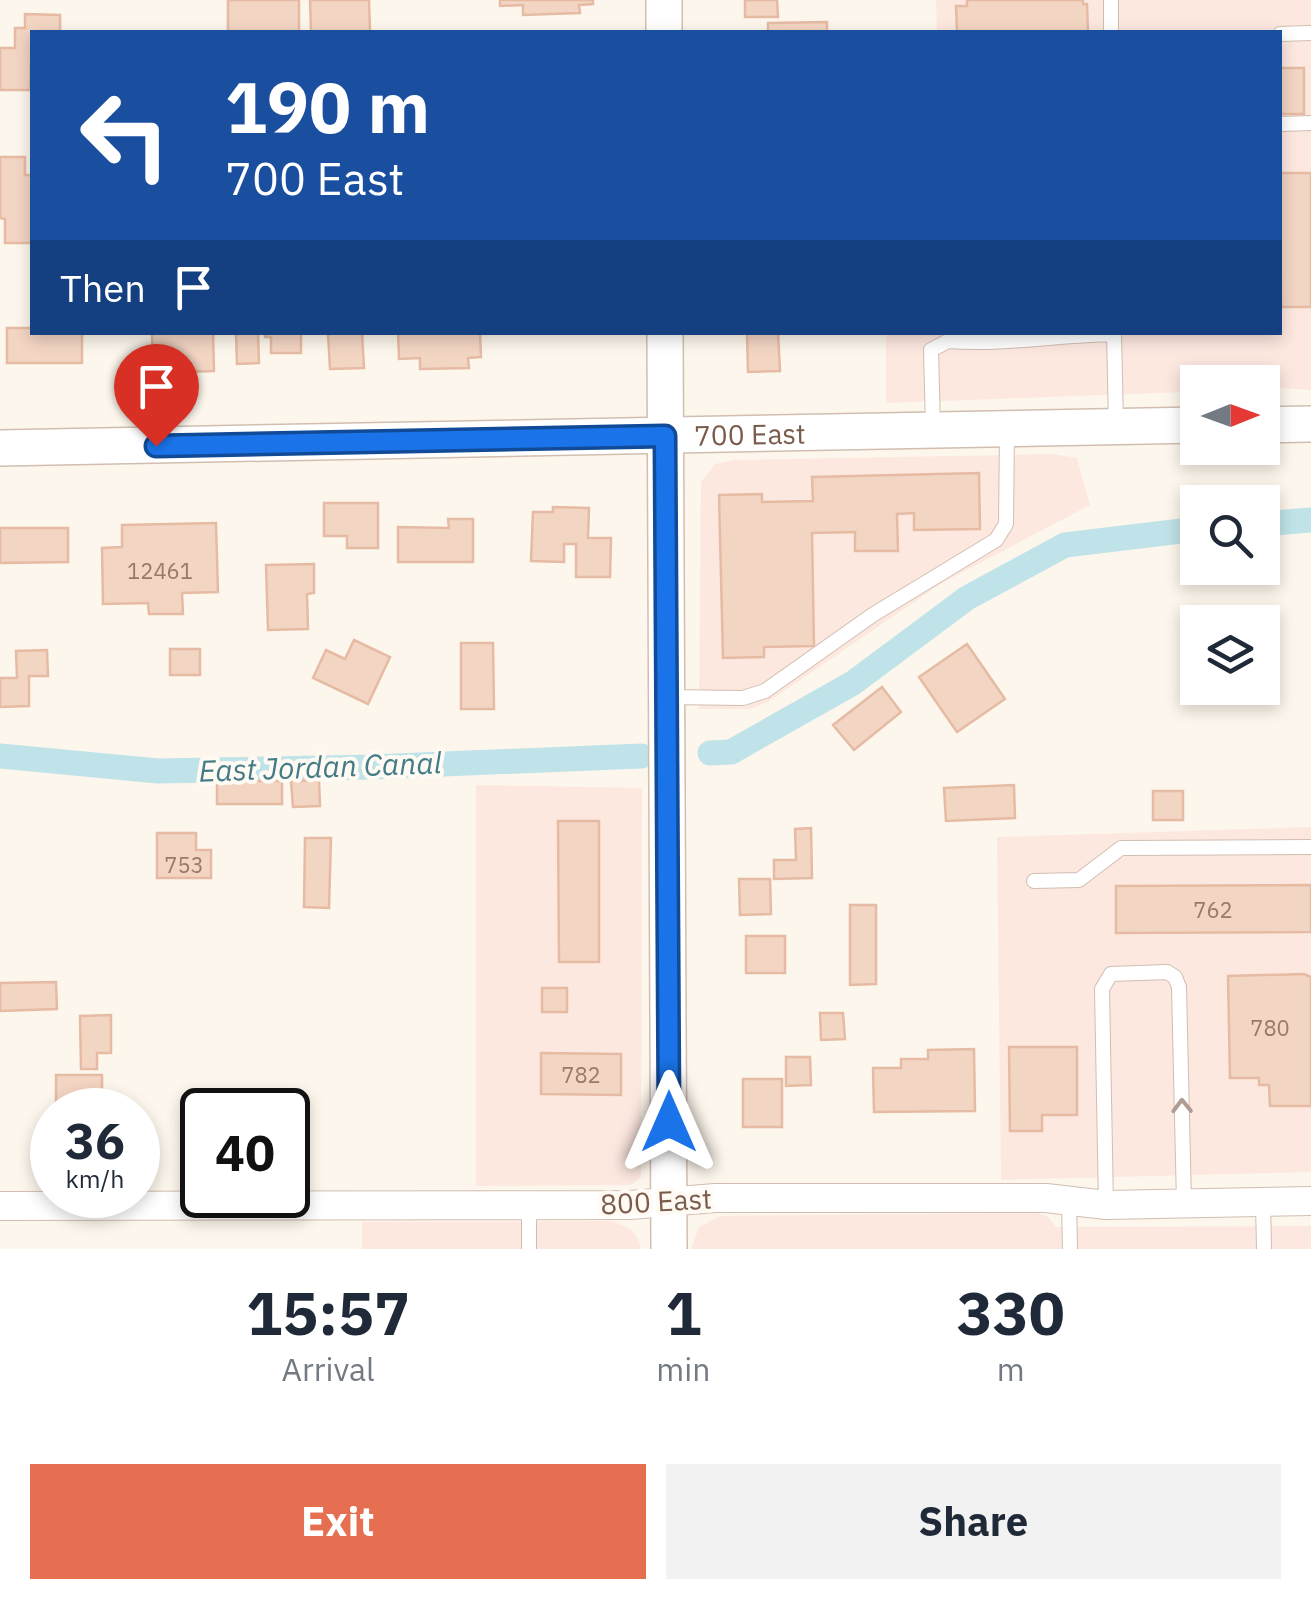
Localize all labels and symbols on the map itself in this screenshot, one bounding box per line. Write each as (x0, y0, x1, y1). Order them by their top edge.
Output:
pin (114, 344, 199, 447)
north arrow (1180, 365, 1280, 465)
street label: 700 East (694, 414, 806, 453)
house number: 12461 (127, 556, 193, 585)
water label: East Jordan Canal (198, 742, 442, 790)
house number: 753 (164, 850, 204, 879)
house number: 762 (1193, 895, 1233, 924)
house number: 780 (1250, 1013, 1290, 1042)
house number: 782 (561, 1060, 601, 1089)
position arrow (617, 1070, 721, 1174)
speed limit sign: 40 (180, 1088, 310, 1218)
one-way arrow (1171, 1097, 1193, 1112)
street label: 800 East (599, 1180, 713, 1222)

